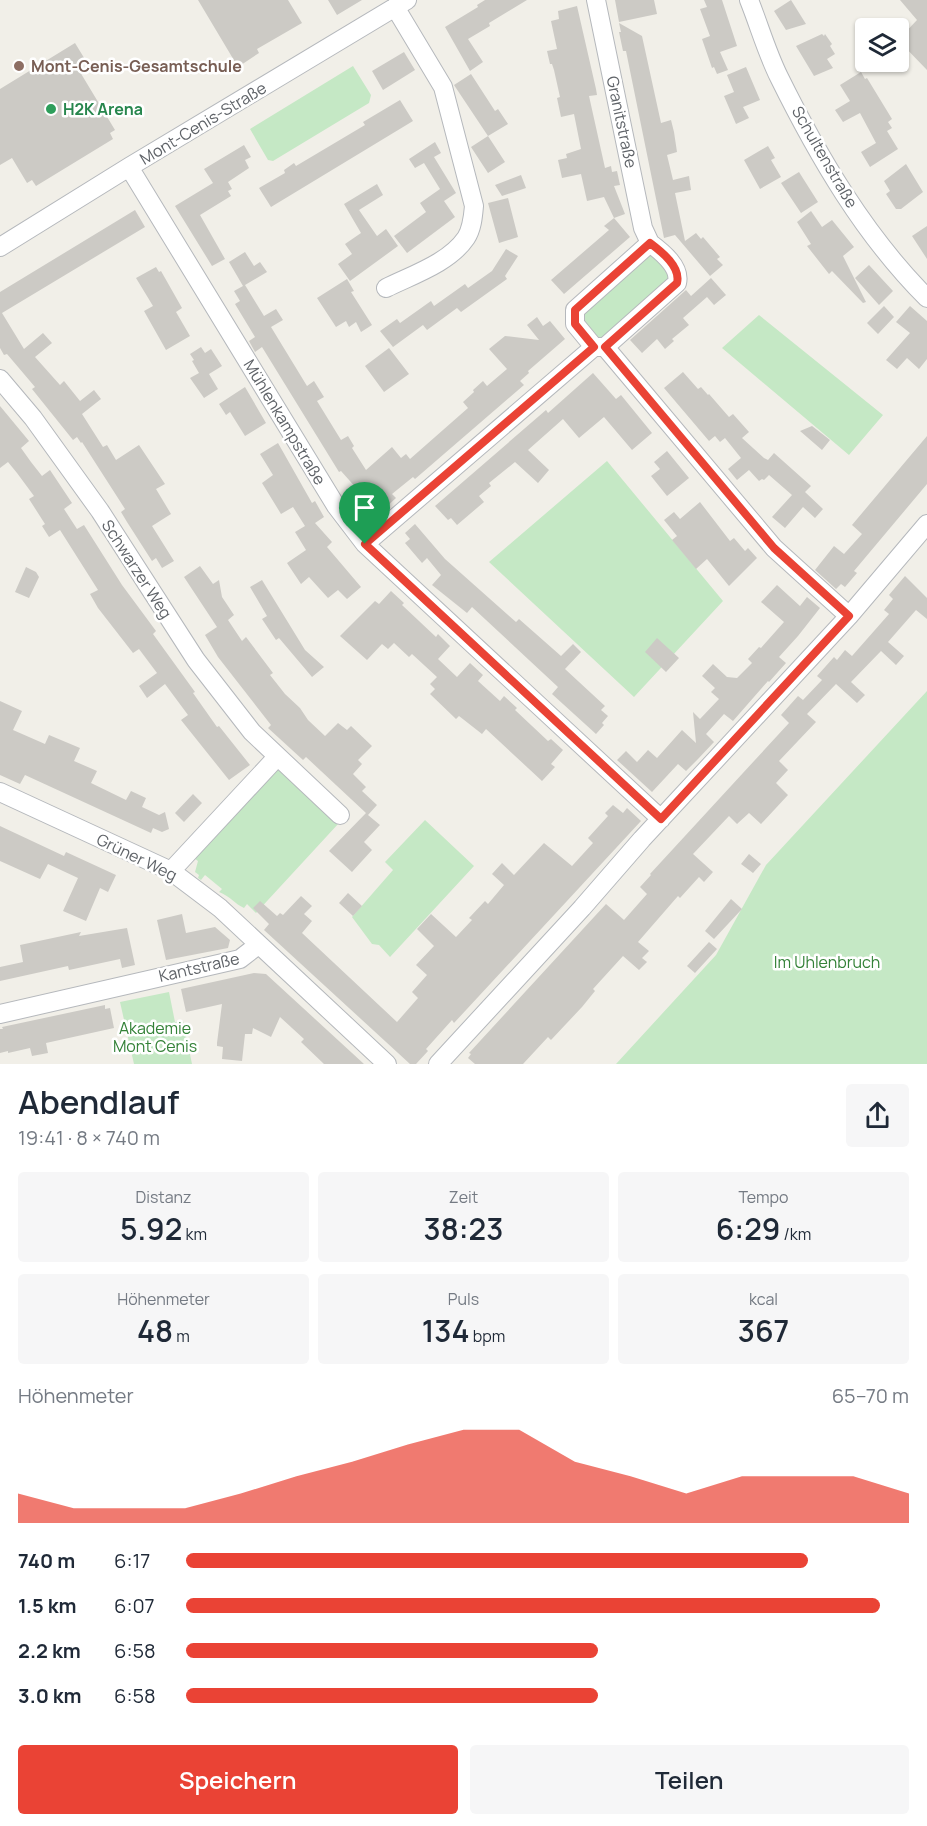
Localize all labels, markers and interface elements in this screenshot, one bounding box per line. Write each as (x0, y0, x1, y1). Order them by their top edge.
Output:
map controls (855, 18, 909, 72)
button: layers (855, 18, 909, 72)
place label: Mont-Cenis-Gesamtschule (31, 55, 242, 77)
marker: Mont-Cenis-Gesamtschule (12, 59, 26, 73)
street label: Granitstraße (602, 74, 642, 170)
street label: Mont-Cenis-Straße (136, 76, 270, 170)
place label: H2K Arena (63, 98, 143, 120)
marker: H2K Arena (44, 102, 58, 116)
street label: Schultenstraße (787, 102, 863, 212)
street label: Mühlenkampstraße (239, 355, 331, 489)
pin (339, 482, 390, 544)
icon: arrive (348, 491, 381, 524)
street label: Schwarzer Weg (97, 515, 177, 623)
street label: Grüner Weg (93, 828, 181, 886)
street label: Kantstraße (156, 947, 242, 987)
park label: Im Uhlenbruch (774, 951, 880, 973)
park label: Akademie Mont Cenis (113, 1017, 197, 1057)
text: Abendlauf (18, 1079, 179, 1124)
button: share (846, 1084, 909, 1147)
text: 19:41 · 8 × 740 m (18, 1124, 160, 1151)
text: Distanz (135, 1186, 192, 1208)
text: Zeit (449, 1186, 478, 1208)
text: Tempo (739, 1186, 788, 1208)
text: 5.92 (120, 1208, 182, 1249)
text: 38:23 (424, 1208, 503, 1249)
text: 6:29 (716, 1208, 780, 1249)
text: km (182, 1223, 207, 1245)
text: /km (780, 1223, 811, 1245)
text: Höhenmeter (117, 1288, 210, 1310)
text: Puls (448, 1288, 479, 1310)
text: kcal (749, 1288, 778, 1310)
text: 48 (137, 1310, 173, 1351)
text: 134 (422, 1310, 470, 1351)
text: 367 (738, 1310, 789, 1351)
text: m (173, 1325, 190, 1347)
text: bpm (470, 1325, 505, 1347)
text: Höhenmeter (18, 1382, 134, 1409)
text: 65–70 m (832, 1382, 909, 1409)
text: 740 m (18, 1547, 75, 1574)
text: 6:17 (114, 1547, 150, 1574)
text: 1.5 km (18, 1592, 77, 1619)
text: 6:07 (114, 1592, 155, 1619)
text: 2.2 km (18, 1637, 81, 1664)
text: 6:58 (114, 1637, 156, 1664)
text: 3.0 km (18, 1682, 82, 1709)
text: 6:58 (114, 1682, 156, 1709)
button: Speichern (18, 1745, 458, 1814)
button: Teilen (470, 1745, 909, 1814)

